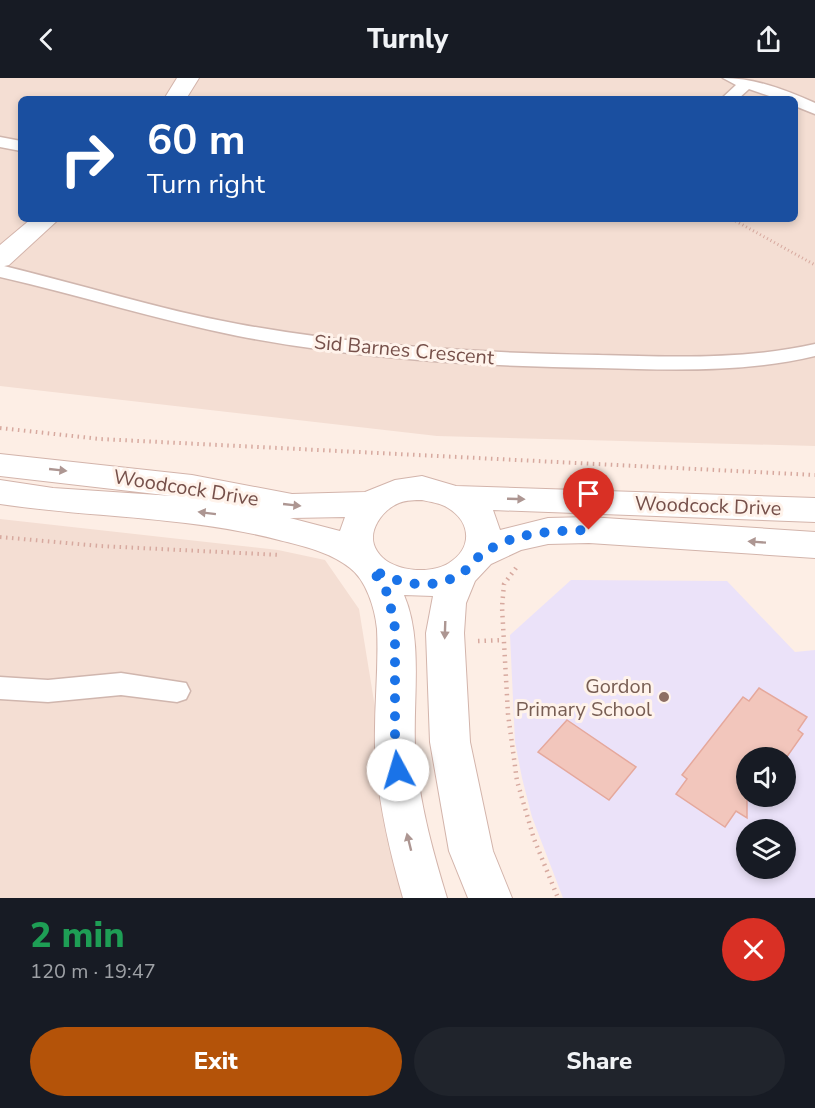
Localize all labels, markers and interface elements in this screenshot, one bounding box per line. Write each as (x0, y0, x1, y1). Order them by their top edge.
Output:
text: Turnly (367, 21, 448, 58)
icon: back (30, 23, 63, 56)
icon: share (752, 23, 785, 56)
text: 60 m (147, 112, 246, 169)
icon: right (48, 120, 126, 198)
text: Turn right (147, 166, 265, 203)
street label: Sid Barnes Crescent (313, 329, 496, 371)
street label: Woodcock Drive (111, 463, 261, 513)
one-way arrow (49, 465, 68, 475)
pin (563, 468, 614, 530)
icon: arrive (572, 477, 605, 510)
street label: Woodcock Drive (634, 490, 782, 522)
one-way arrow (506, 494, 525, 504)
one-way arrow (283, 500, 302, 510)
one-way arrow (197, 508, 216, 518)
one-way arrow (747, 537, 766, 547)
one-way arrow (441, 621, 450, 640)
place label: Gordon Primary School (516, 673, 652, 723)
marker: Gordon Primary School (657, 690, 671, 704)
position arrow (366, 738, 430, 802)
map controls (736, 747, 796, 879)
button: sound (736, 747, 796, 807)
button: layers (736, 819, 796, 879)
one-way arrow (403, 833, 413, 851)
text: 2 min (30, 911, 125, 960)
button: close (722, 918, 785, 981)
text: 120 m · 19:47 (30, 958, 156, 985)
button: Exit (30, 1027, 402, 1096)
button: Share (414, 1027, 785, 1096)

